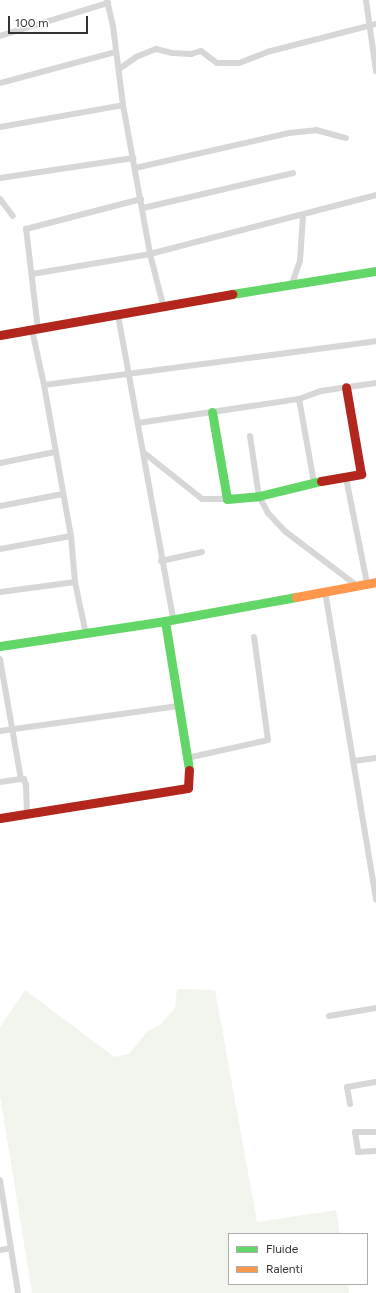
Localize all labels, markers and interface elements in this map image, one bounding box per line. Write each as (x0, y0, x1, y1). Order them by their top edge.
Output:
scale bar (10, 8, 90, 34)
text: 100 m (15, 16, 49, 30)
legend (228, 1233, 368, 1285)
text: Fluide (266, 1242, 298, 1256)
text: Ralenti (266, 1262, 303, 1276)

